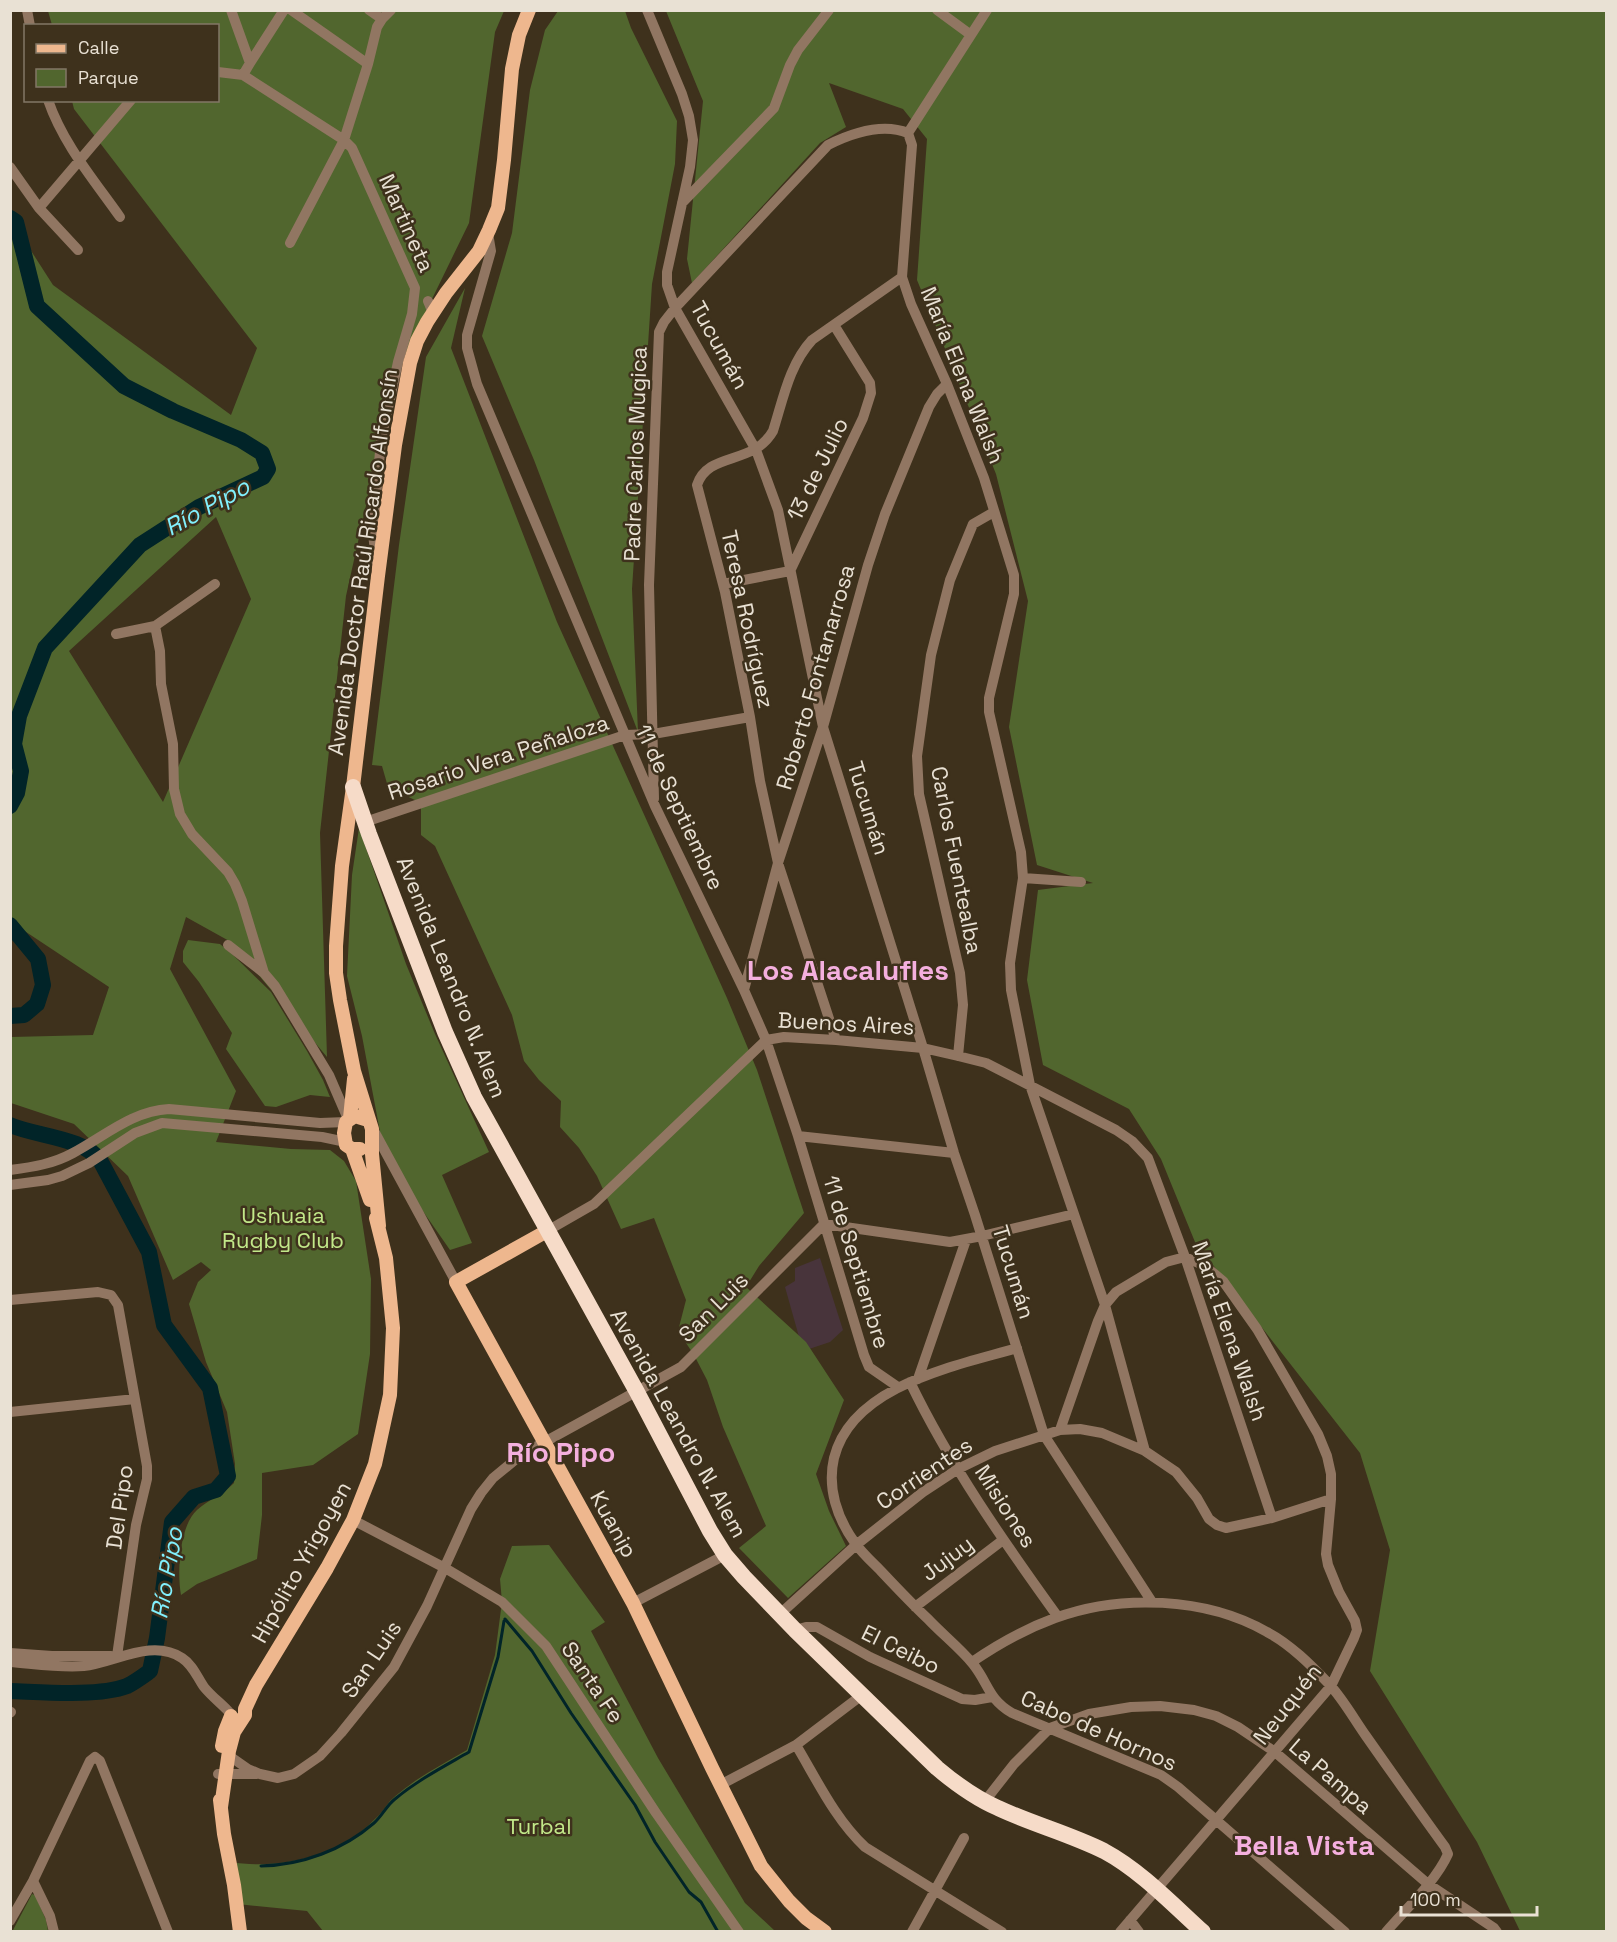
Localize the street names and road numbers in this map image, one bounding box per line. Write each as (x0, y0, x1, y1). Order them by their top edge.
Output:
street label: Martineta (373, 170, 441, 277)
street label: María Elena Walsh (915, 282, 1011, 468)
street label: Tucumán (684, 296, 756, 394)
street label: Padre Carlos Mugica (617, 346, 653, 562)
street label: Avenida Doctor Raúl Ricardo Alfonsín (321, 367, 403, 757)
street label: 13 de Julio (780, 413, 854, 525)
street label: Teresa Rodríguez (715, 527, 781, 711)
street label: Roberto Fontanarrosa (769, 561, 861, 793)
street label: Rosario Vera Peñaloza (384, 708, 612, 806)
street label: 11 de Septiembre (629, 720, 731, 894)
street label: Tucumán (842, 758, 896, 858)
street label: Carlos Fuentealba (925, 764, 989, 956)
street label: Avenida Leandro N. Alem (391, 852, 513, 1102)
street label: Buenos Aires (777, 1005, 915, 1041)
street label: 11 de Septiembre (817, 1172, 897, 1352)
street label: Tucumán (987, 1222, 1041, 1322)
street label: María Elena Walsh (1186, 1237, 1274, 1425)
street label: San Luis (672, 1266, 754, 1348)
street label: Avenida Leandro N. Alem (604, 1304, 754, 1542)
street label: Corrientes (870, 1431, 978, 1515)
street label: Misiones (969, 1459, 1043, 1553)
street label: Del Pipo (99, 1463, 139, 1551)
street label: Hipólito Yrigoyen (245, 1476, 357, 1648)
street label: Kuanip (584, 1486, 644, 1562)
street label: Jujuy (915, 1529, 979, 1587)
street label: San Luis (335, 1615, 407, 1703)
street label: El Ceibo (857, 1618, 945, 1680)
street label: Santa Fe (556, 1636, 630, 1728)
street label: Neuquén (1247, 1658, 1327, 1750)
street label: Cabo de Hornos (1017, 1683, 1181, 1777)
street label: La Pampa (1283, 1732, 1379, 1820)

